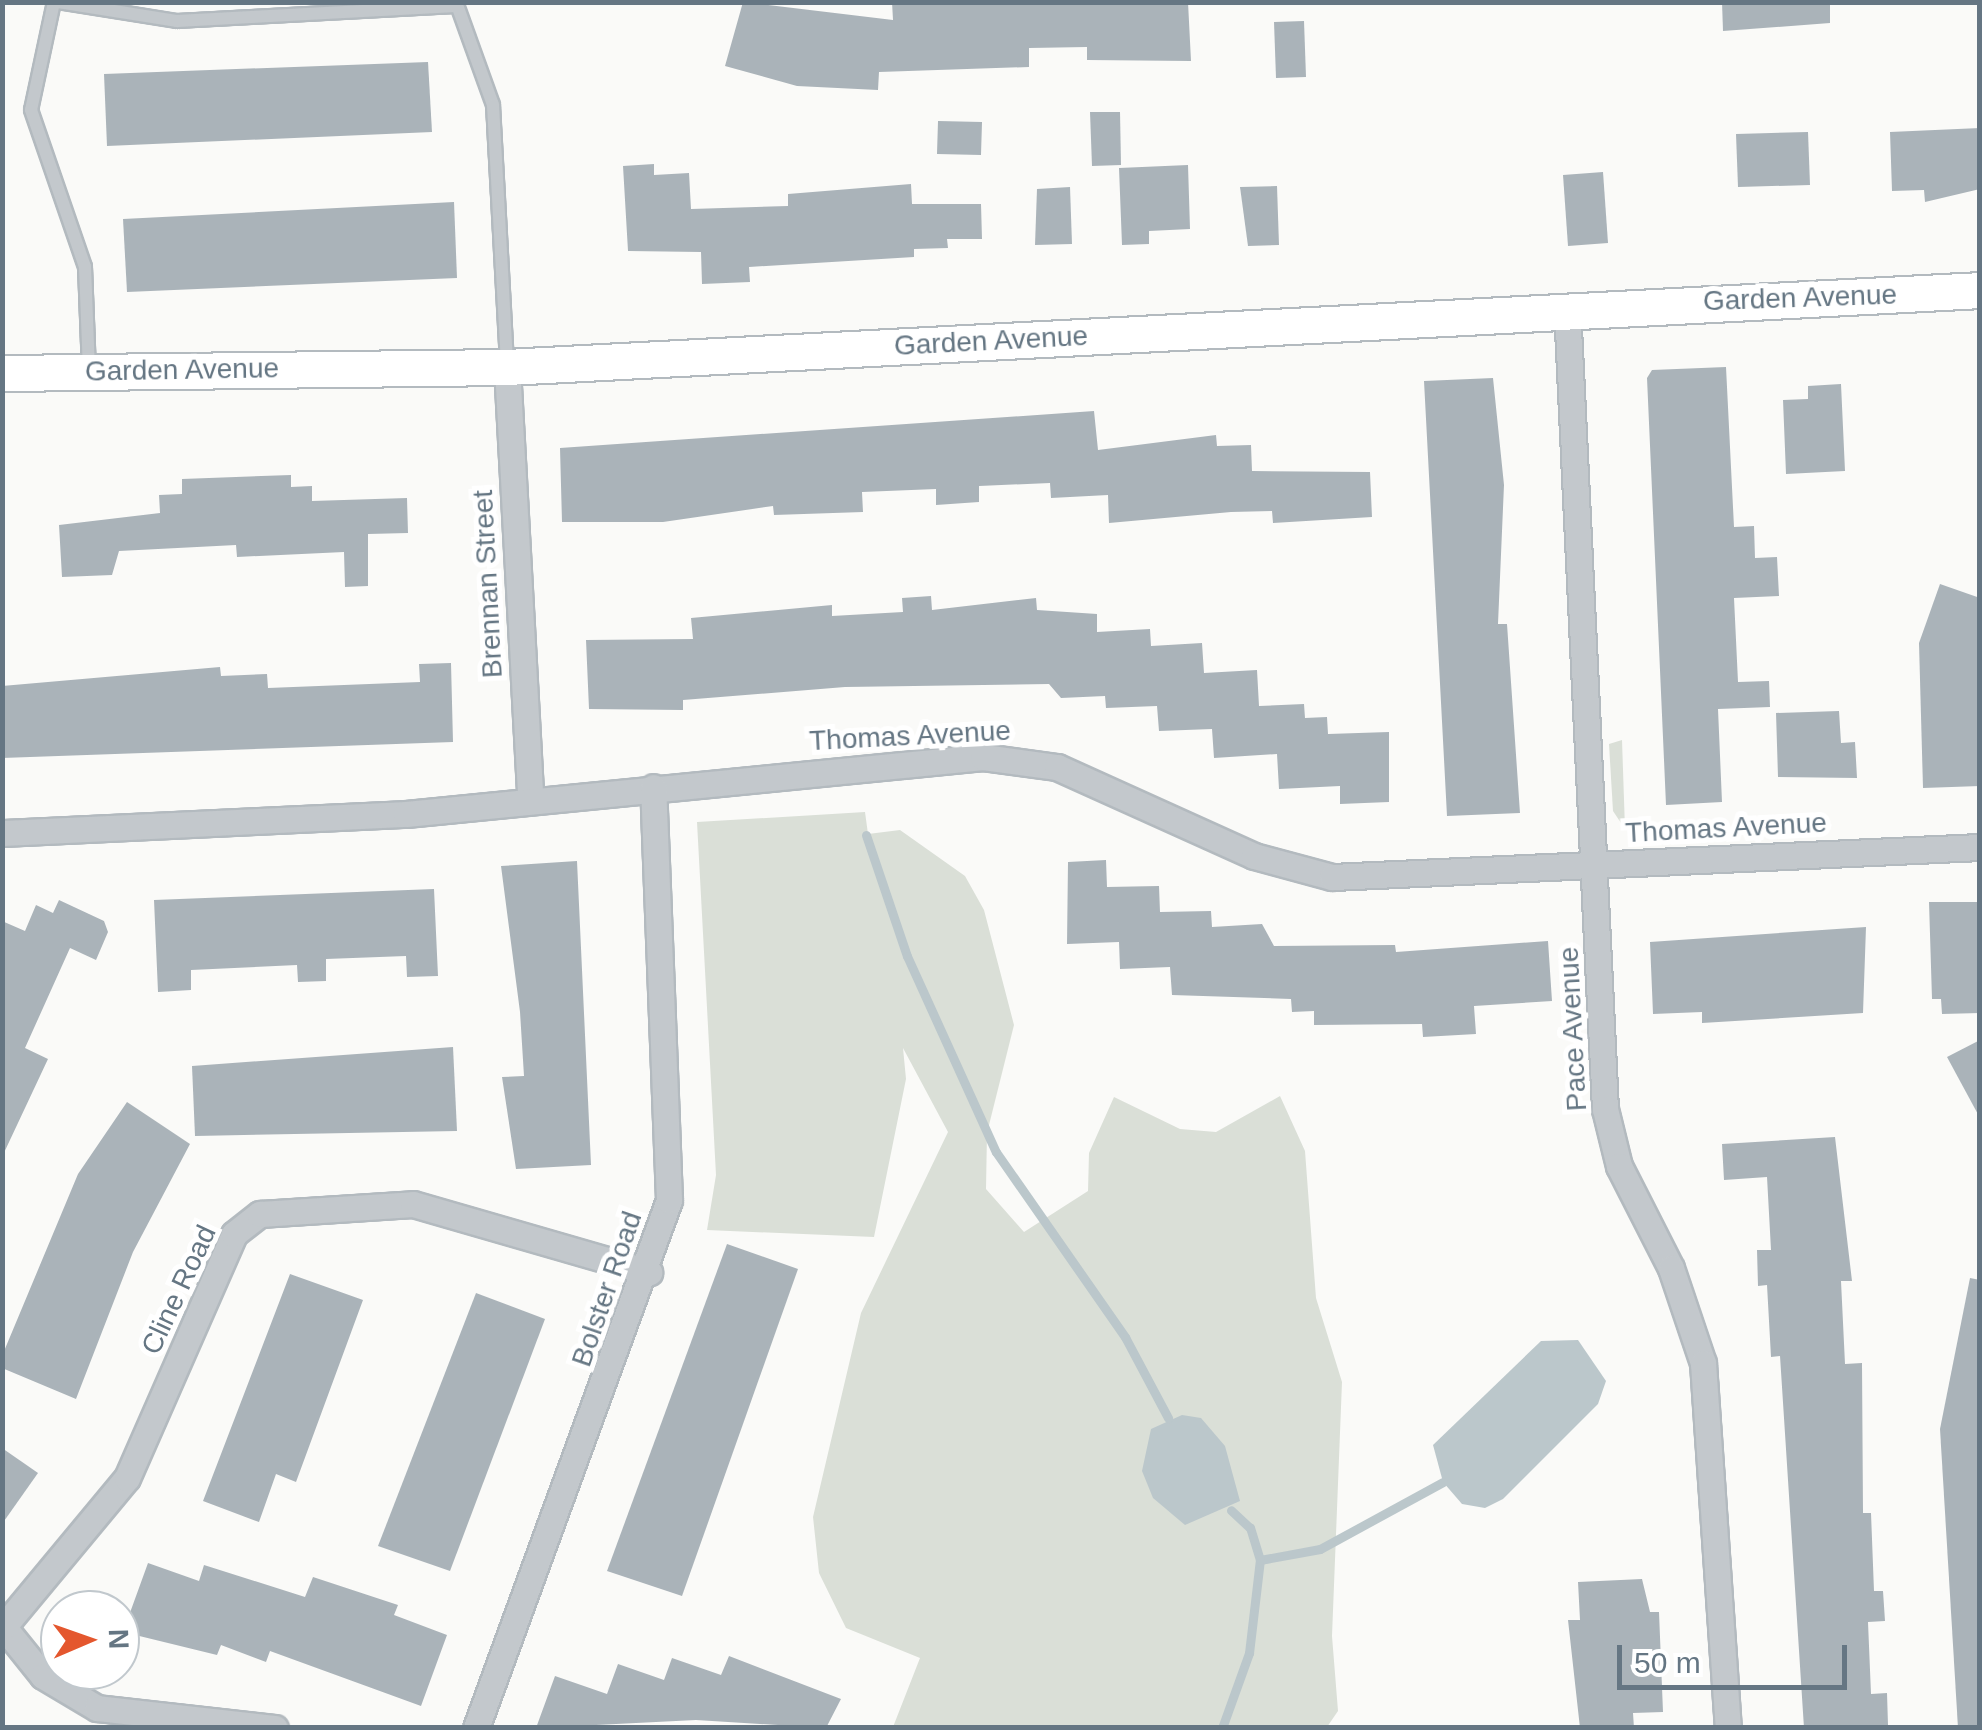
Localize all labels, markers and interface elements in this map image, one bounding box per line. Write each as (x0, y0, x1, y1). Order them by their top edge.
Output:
street label: Garden Avenue (1702, 278, 1898, 318)
street label: Garden Avenue (892, 319, 1090, 363)
street label: Garden Avenue (84, 351, 280, 389)
street label: Brennan Street (466, 489, 510, 679)
street label: Thomas Avenue (808, 714, 1012, 758)
street label: Thomas Avenue (1624, 806, 1828, 850)
street label: Pace Avenue (1552, 945, 1594, 1113)
street label: Bolster Road (565, 1207, 649, 1371)
street label: Cline Road (135, 1220, 223, 1360)
north arrow (40, 1590, 140, 1690)
scale bar (1622, 1625, 1852, 1687)
text: N (103, 1628, 134, 1650)
text: 50 m (1634, 1646, 1701, 1679)

